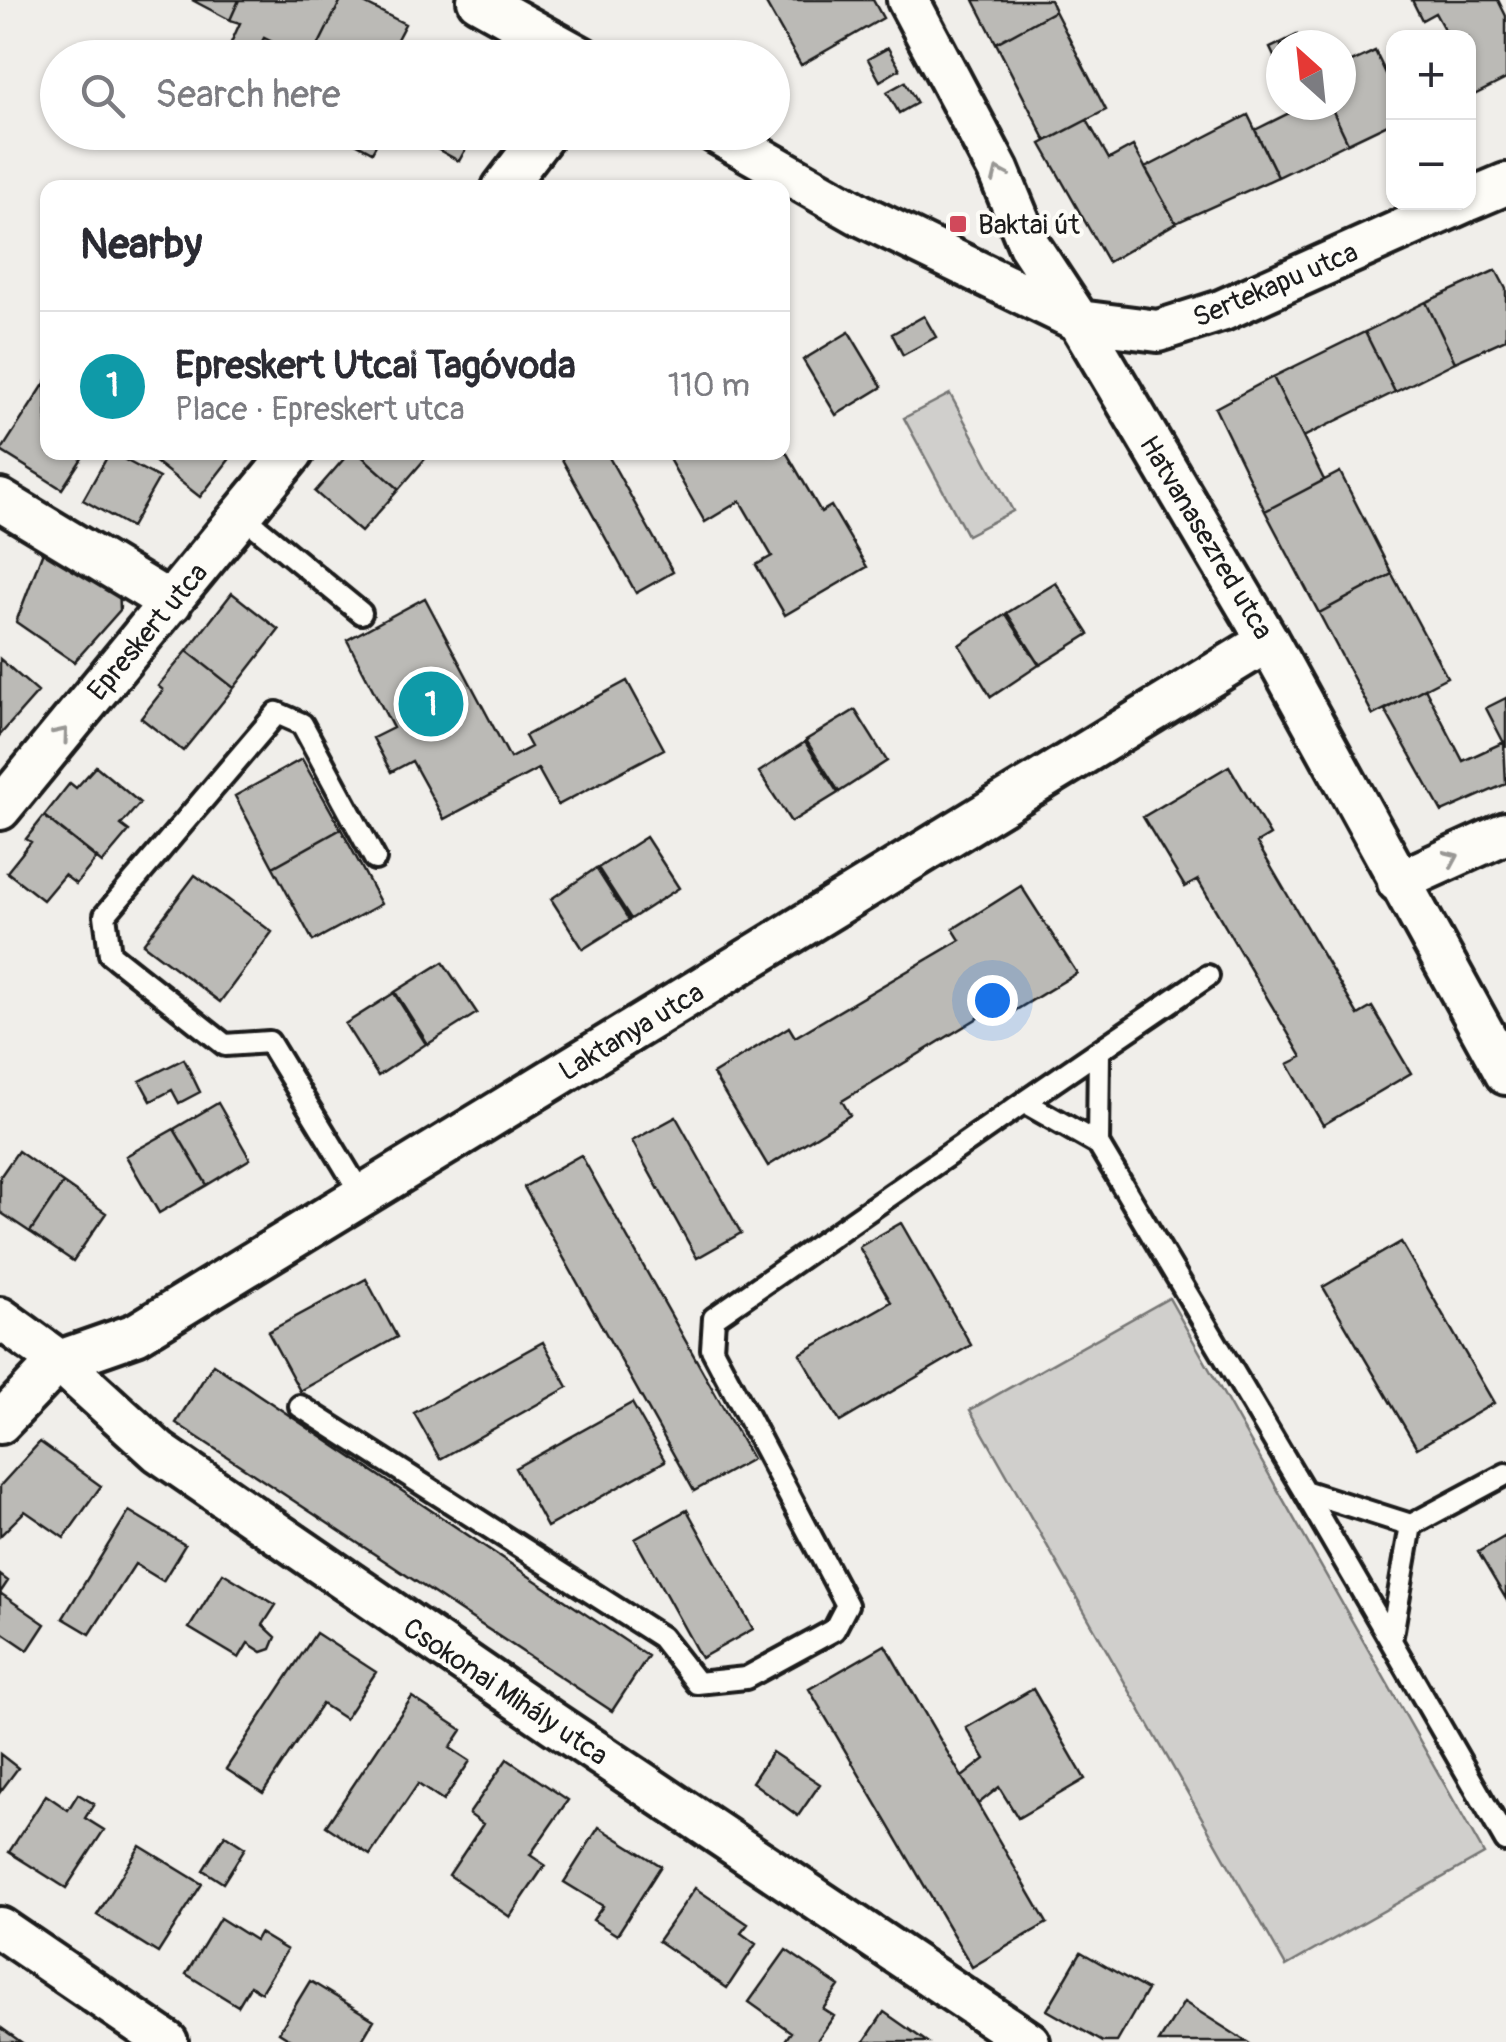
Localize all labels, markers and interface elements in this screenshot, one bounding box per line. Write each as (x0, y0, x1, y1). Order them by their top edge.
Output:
north arrow (1266, 30, 1356, 120)
map controls (1386, 30, 1476, 210)
button: + (1386, 30, 1476, 120)
search box (40, 40, 790, 150)
icon: search (75, 68, 130, 123)
text: Search here (155, 71, 341, 119)
button: − (1386, 120, 1476, 210)
one-way arrow (991, 166, 1011, 184)
place label: Baktai út (978, 208, 1080, 243)
marker: Baktai út (947, 213, 969, 235)
text: Nearby (80, 219, 202, 271)
street label: Sertekapu utca (1188, 235, 1363, 336)
text: Epreskert Utcai Tagóvoda (175, 342, 576, 390)
text: 1 (106, 366, 119, 406)
text: 110 m (668, 366, 750, 406)
text: Place · Epreskert utca (175, 390, 465, 430)
street label: Hatvanasezred utca (1131, 430, 1280, 646)
street label: Epreskert utca (80, 556, 216, 708)
pin: 1 (398, 666, 464, 742)
one-way arrow (50, 728, 68, 746)
one-way arrow (1442, 850, 1460, 870)
street label: Laktanya utca (553, 975, 711, 1089)
your location (967, 975, 1018, 1026)
street label: Csokonai Mihály utca (396, 1611, 614, 1774)

